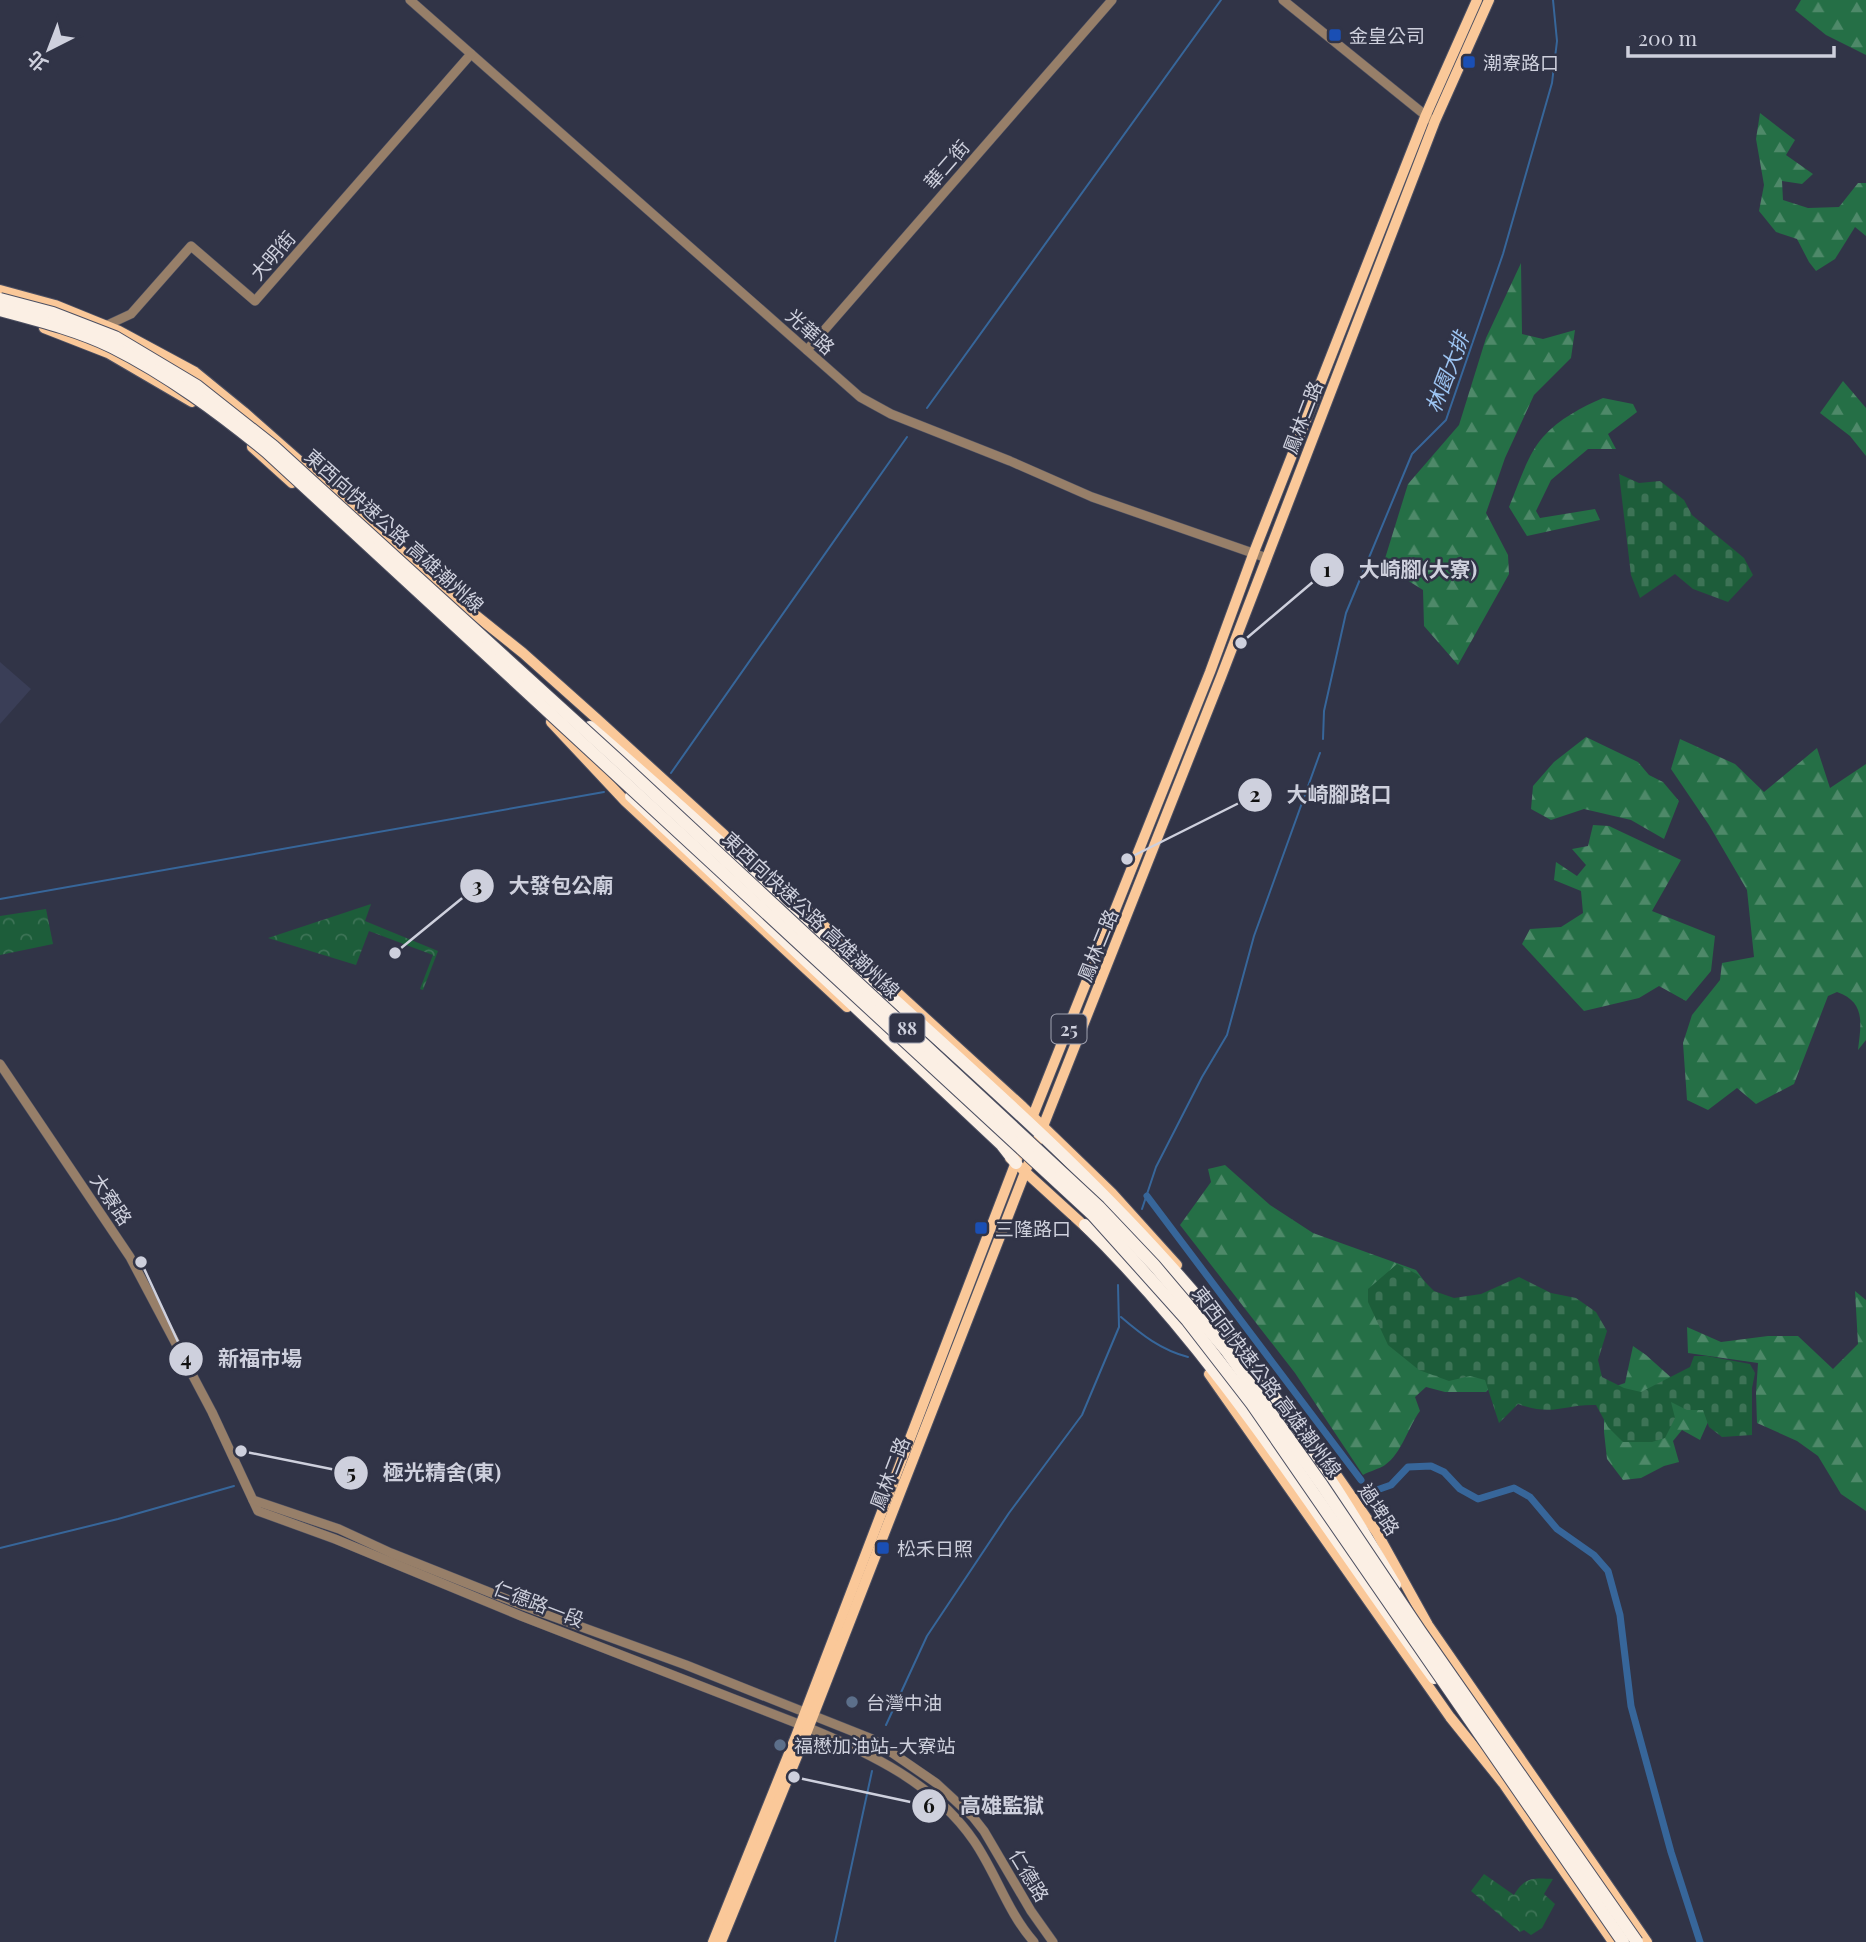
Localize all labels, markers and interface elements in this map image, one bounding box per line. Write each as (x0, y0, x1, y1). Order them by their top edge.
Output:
north arrow (14, 14, 84, 84)
scale bar (1628, 14, 1834, 58)
place label: 金皇公司 (1349, 22, 1425, 48)
text: 200 m (1638, 23, 1697, 51)
marker: 金皇公司 (1327, 27, 1343, 43)
text: 北 (21, 46, 53, 78)
place label: 潮寮路口 (1483, 49, 1559, 75)
marker: 潮寮路口 (1461, 54, 1477, 70)
street label: 華二街 (917, 134, 975, 194)
street label: 大明街 (243, 225, 301, 285)
street label: 光華路 (781, 302, 841, 360)
water label: 林園大排 (1418, 325, 1475, 416)
street label: 鳳林二路 (1276, 377, 1328, 457)
street label: 東西向快速公路 高雄潮州線 (300, 442, 490, 618)
callout: 大崎腳(大寮) (1310, 549, 1491, 591)
text: 1 (1323, 554, 1331, 582)
text: 大崎腳(大寮) (1359, 554, 1477, 582)
callout: 大崎腳路口 (1238, 774, 1406, 816)
text: 2 (1250, 779, 1261, 807)
text: 大崎腳路口 (1287, 779, 1392, 807)
street label: 東西向快速公路 高雄潮州線 (718, 825, 906, 1003)
callout: 大發包公廟 (459, 865, 627, 907)
text: 3 (472, 870, 482, 898)
text: 大發包公廟 (509, 870, 614, 898)
street label: 鳳林二路 (1071, 905, 1123, 985)
road number: 88 (890, 1014, 925, 1042)
road number: 25 (1052, 1014, 1086, 1044)
street label: 大寮路 (85, 1168, 139, 1230)
place label: 三隆路口 (995, 1215, 1071, 1241)
marker: 三隆路口 (973, 1220, 989, 1236)
street label: 東西向快速公路 高雄潮州線 (1188, 1280, 1348, 1482)
callout: 新福市場 (169, 1338, 316, 1380)
text: 4 (180, 1343, 192, 1371)
text: 新福市場 (218, 1343, 302, 1371)
street label: 鳳林二路 (863, 1433, 915, 1513)
callout: 極光精舍(東) (333, 1452, 515, 1494)
text: 5 (346, 1457, 356, 1485)
text: 極光精舍(東) (383, 1457, 501, 1485)
street label: 過埤路 (1354, 1478, 1406, 1540)
place label: 松禾日照 (897, 1535, 973, 1561)
marker: 松禾日照 (875, 1540, 891, 1556)
street label: 仁德路一段 (490, 1574, 588, 1632)
place label: 台灣中油 (866, 1689, 942, 1715)
marker: 台灣中油 (844, 1694, 860, 1710)
place label: 福懋加油站-大寮站 (794, 1732, 955, 1758)
marker: 福懋加油站-大寮站 (772, 1737, 788, 1753)
callout: 高雄監獄 (911, 1785, 1058, 1827)
text: 6 (923, 1790, 935, 1818)
text: 高雄監獄 (960, 1790, 1044, 1818)
street label: 仁德路 (1004, 1844, 1056, 1906)

